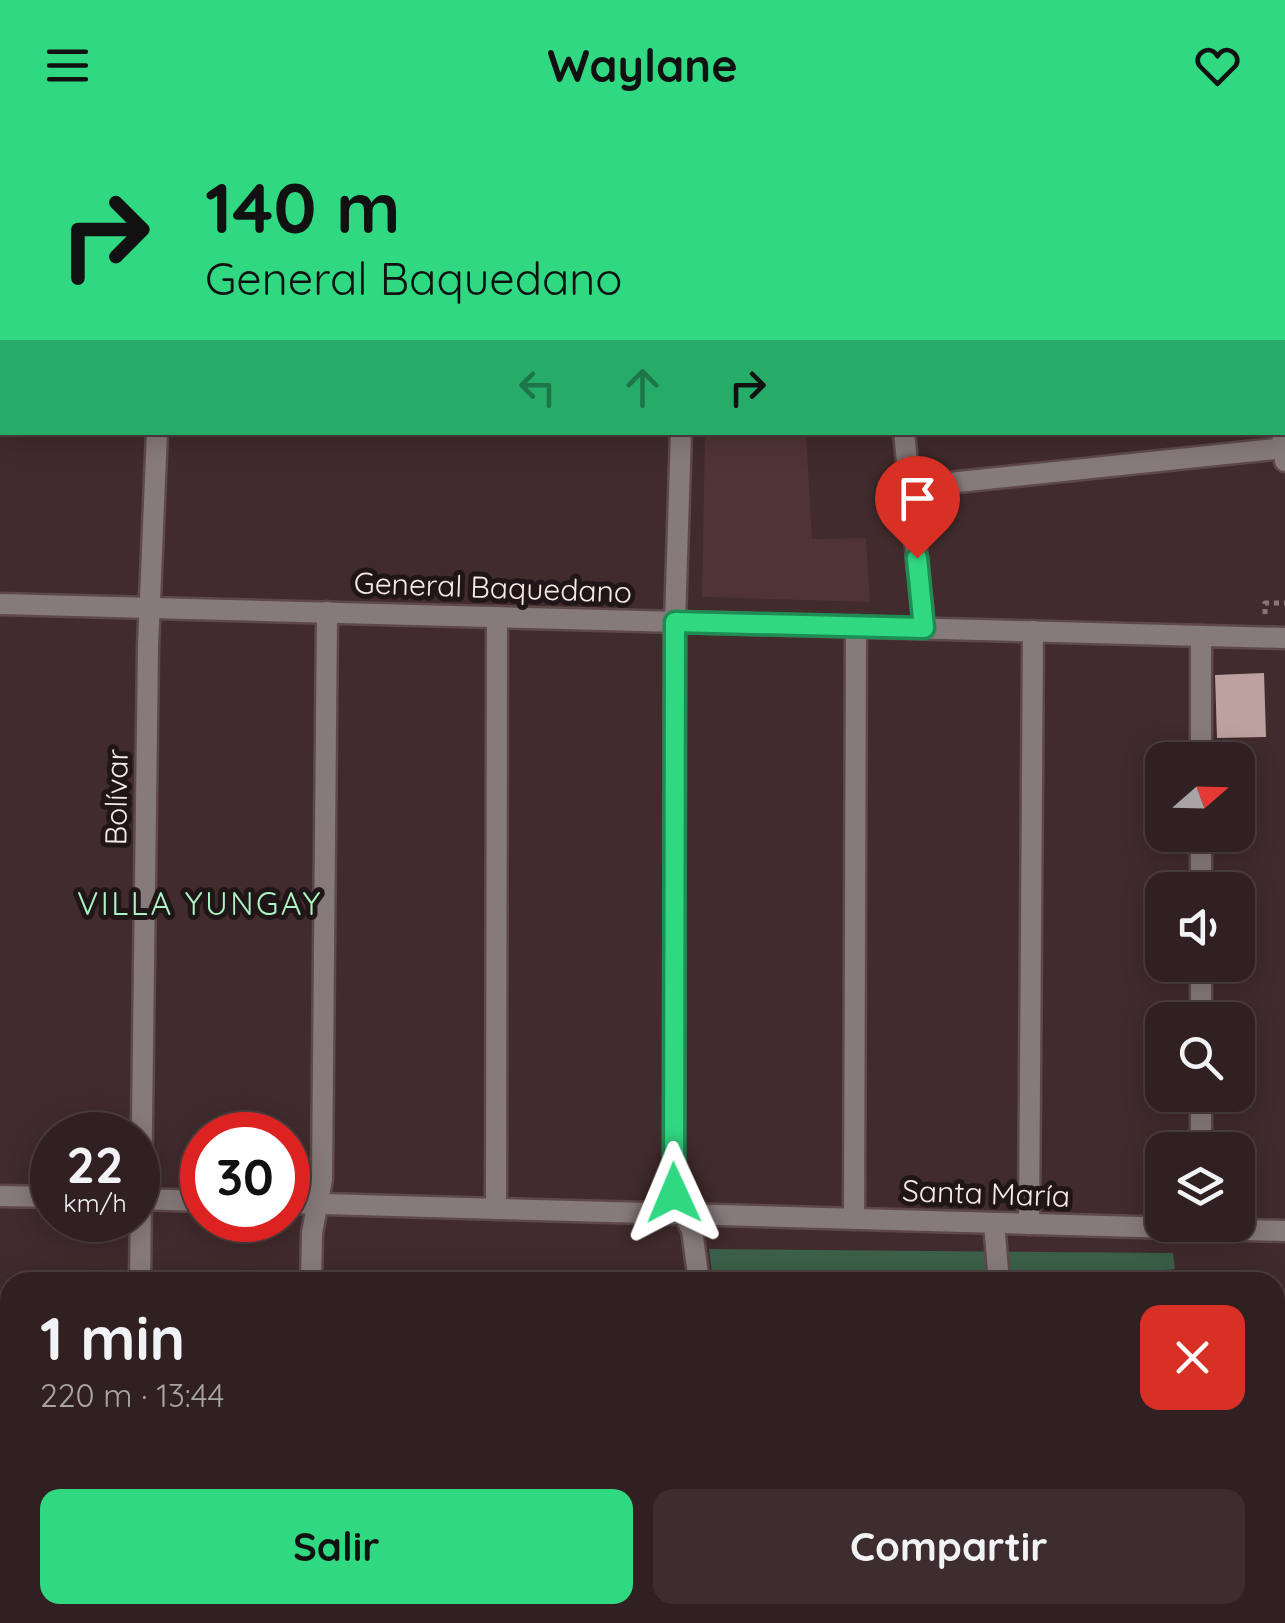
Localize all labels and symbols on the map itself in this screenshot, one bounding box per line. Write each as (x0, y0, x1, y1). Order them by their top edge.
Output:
pin (875, 456, 960, 559)
street label: General Baquedano (353, 563, 633, 611)
north arrow (1145, 742, 1255, 852)
street label: Bolívar (96, 748, 136, 846)
district label: VILLA YUNGAY (77, 883, 323, 923)
speed limit sign: 30 (180, 1112, 310, 1242)
position arrow (622, 1141, 726, 1245)
street label: Santa María (901, 1171, 1071, 1215)

